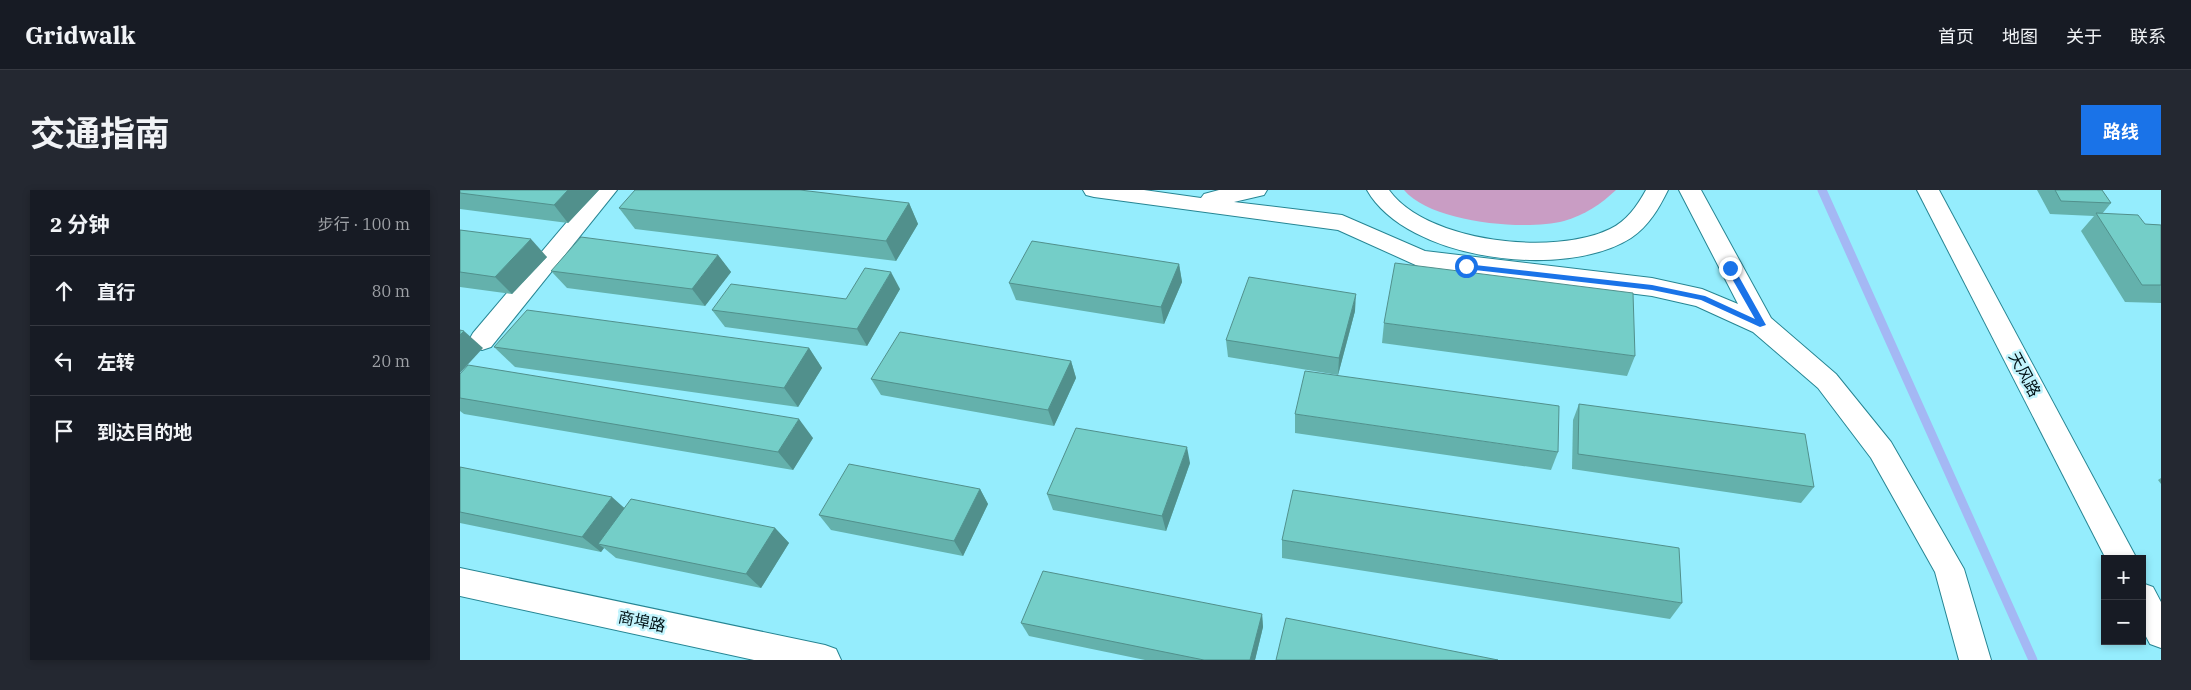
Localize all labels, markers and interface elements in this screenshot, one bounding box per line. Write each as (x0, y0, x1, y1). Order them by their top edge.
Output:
text: Gridwalk (25, 19, 135, 51)
text: 首页 (1938, 25, 1974, 48)
text: 地图 (2002, 25, 2038, 48)
text: 关于 (2066, 25, 2102, 48)
text: 联系 (2130, 25, 2166, 48)
button: 路线 (2081, 105, 2161, 155)
text: 交通指南 (30, 110, 170, 156)
text: 2 分钟 (50, 210, 109, 238)
text: 步行 · 100 m (318, 214, 410, 234)
route start (1455, 255, 1478, 278)
route end (1719, 257, 1742, 280)
icon: ahead (50, 277, 78, 305)
text: 直行 (97, 280, 135, 304)
text: 80 m (372, 281, 410, 301)
icon: left (50, 347, 78, 375)
street label: 天风路 (2005, 348, 2045, 400)
text: 左转 (97, 350, 135, 374)
text: 20 m (372, 351, 410, 371)
icon: arrive (50, 417, 78, 445)
text: 到达目的地 (97, 420, 192, 444)
map controls (2101, 555, 2146, 645)
button: + (2101, 555, 2146, 600)
button: − (2101, 600, 2146, 645)
street label: 商埠路 (616, 606, 668, 636)

